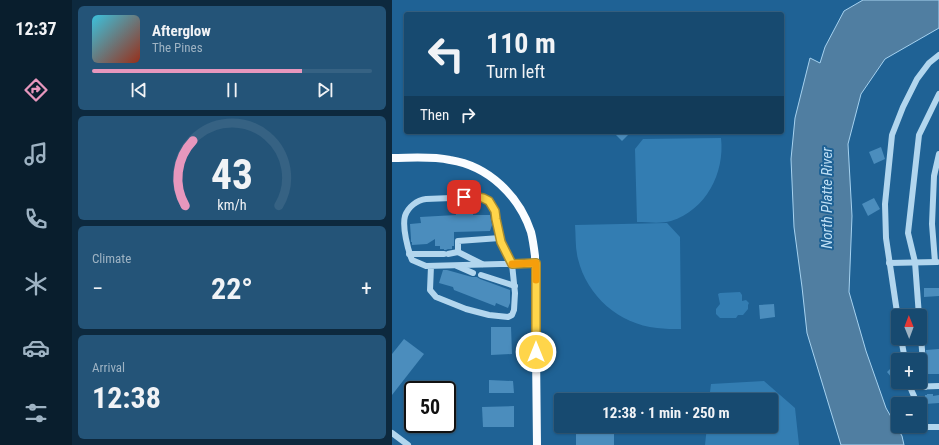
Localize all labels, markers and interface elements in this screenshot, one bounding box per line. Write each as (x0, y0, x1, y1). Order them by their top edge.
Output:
text: 12:37 (15, 18, 57, 39)
text: Afterglow (152, 22, 211, 40)
text: 110 m (486, 27, 556, 60)
icon: left (420, 28, 472, 80)
text: The Pines (152, 40, 203, 55)
text: Turn left (486, 61, 545, 82)
icon: directions (22, 76, 50, 104)
icon: previous (128, 79, 150, 101)
icon: pause (221, 79, 243, 101)
icon: next (314, 79, 336, 101)
icon: right (457, 104, 479, 126)
text: Then (420, 106, 449, 124)
icon: music (22, 140, 50, 168)
water label: North Platte River (818, 147, 836, 249)
text: 43 (211, 149, 253, 198)
pin (447, 180, 481, 214)
icon: arrive (453, 186, 475, 208)
text: km/h (217, 196, 247, 212)
icon: phone (22, 205, 50, 233)
text: Climate (92, 251, 131, 266)
icon: climate (22, 270, 50, 298)
text: 22° (211, 271, 253, 306)
text: − (92, 276, 103, 301)
text: + (361, 276, 372, 301)
north arrow (891, 309, 927, 345)
map controls (891, 309, 927, 433)
position arrow (515, 331, 557, 373)
icon: car (22, 334, 50, 362)
button: + (891, 353, 927, 389)
text: Arrival (92, 360, 125, 375)
text: 12:38 (92, 380, 161, 415)
speed limit sign: 50 (404, 381, 456, 433)
button: − (891, 397, 927, 433)
icon: filters (22, 399, 50, 427)
text: 12:38 · 1 min · 250 m (602, 404, 730, 422)

